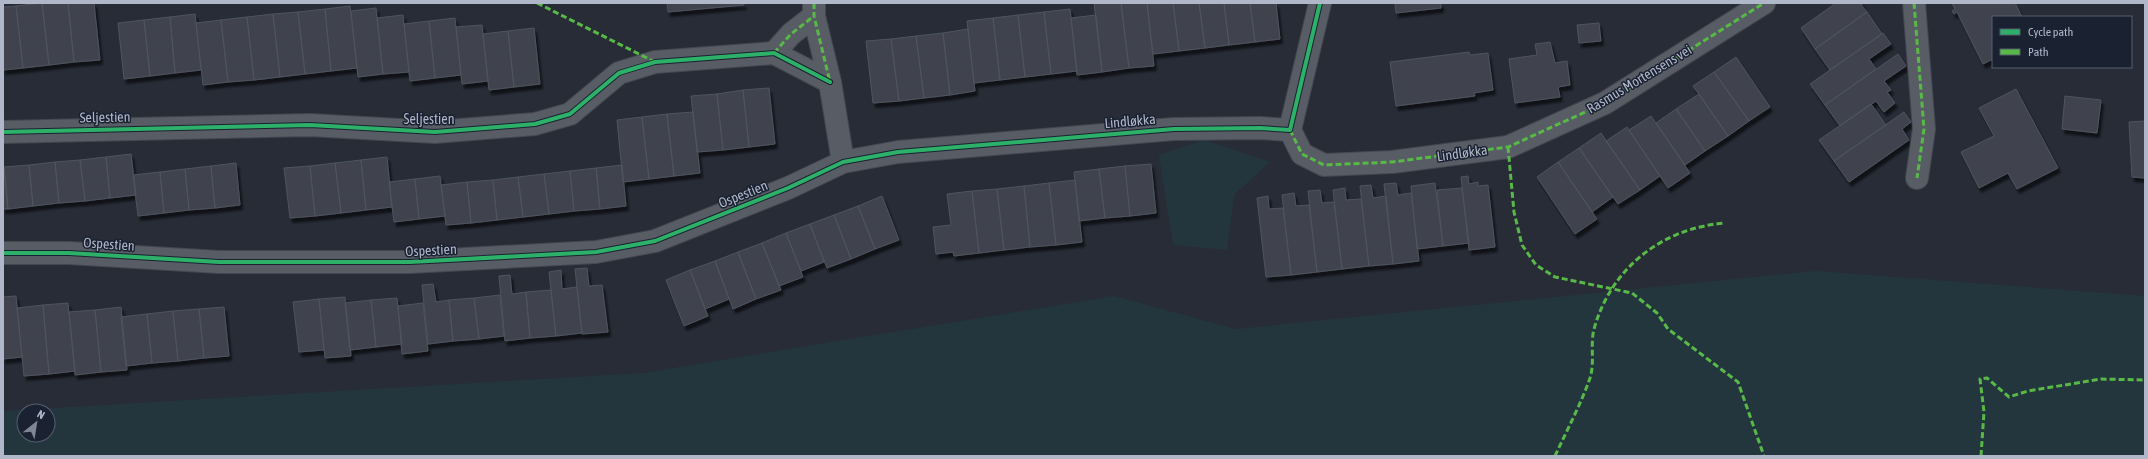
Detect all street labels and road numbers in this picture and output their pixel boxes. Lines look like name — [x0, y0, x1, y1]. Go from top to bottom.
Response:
street label: Rasmus Mortensens vei — [1584, 41, 1694, 117]
street label: Seljestien — [79, 109, 131, 125]
street label: Seljestien — [404, 111, 454, 127]
street label: Lindløkka — [1104, 111, 1156, 131]
street label: Lindløkka — [1436, 142, 1488, 164]
street label: Ospestien — [716, 177, 770, 211]
street label: Ospestien — [83, 234, 135, 254]
street label: Ospestien — [405, 241, 457, 259]

